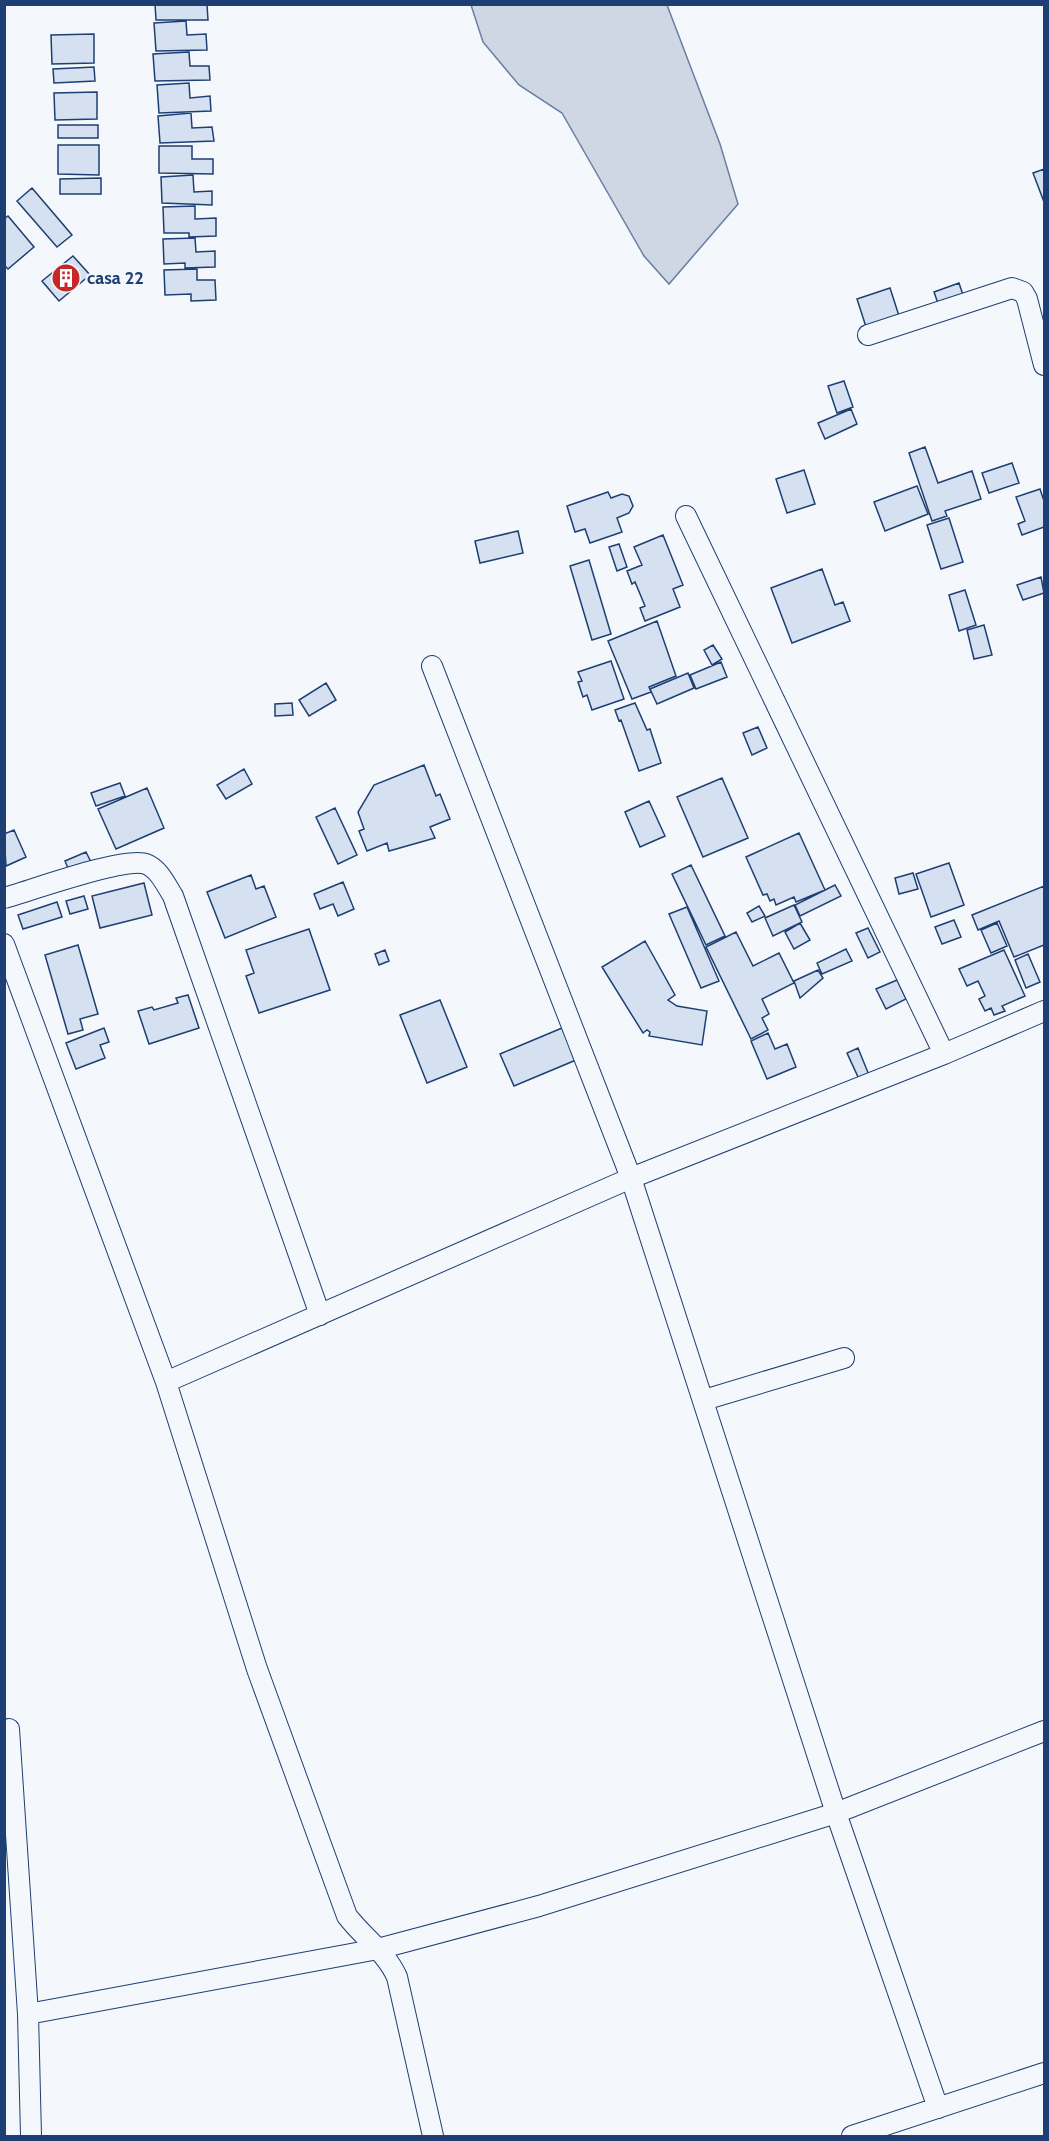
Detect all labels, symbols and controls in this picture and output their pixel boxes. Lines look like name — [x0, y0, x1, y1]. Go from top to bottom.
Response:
building icon: casa 22 — [50, 262, 82, 294]
place label: casa 22 — [87, 267, 144, 289]

